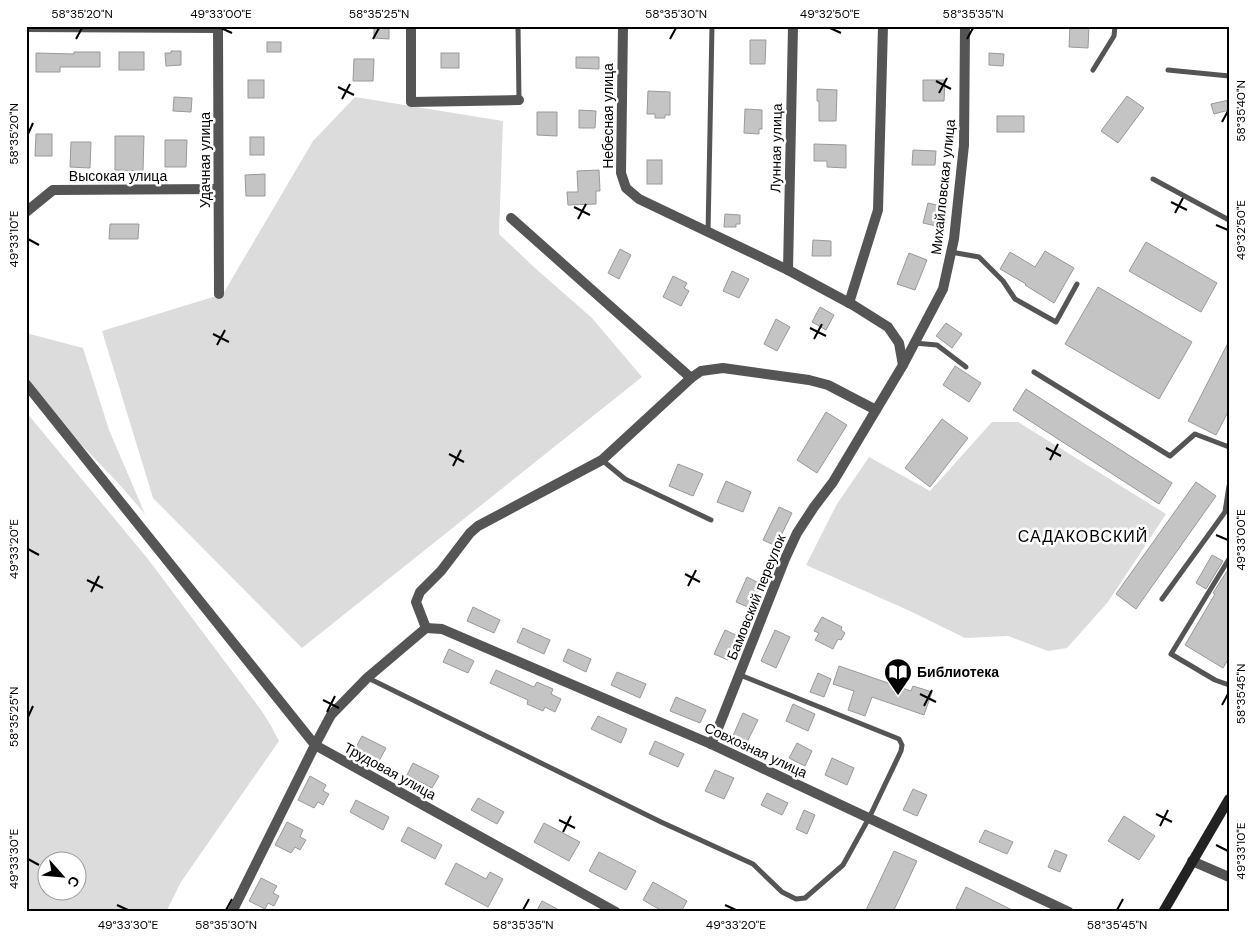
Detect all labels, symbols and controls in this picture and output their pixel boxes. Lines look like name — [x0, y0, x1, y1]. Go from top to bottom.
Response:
text: 58°35'20"N — [51, 6, 113, 22]
text: 49°33'00"E — [190, 6, 252, 22]
text: 58°35'25"N — [349, 6, 409, 22]
text: 58°35'30"N — [645, 6, 707, 22]
text: 49°32'50"E — [800, 6, 860, 22]
text: 58°35'35"N — [943, 6, 1003, 22]
street label: Небесная улица — [599, 63, 617, 169]
text: 58°35'40"N — [1233, 80, 1249, 142]
text: 58°35'20"N — [6, 103, 22, 165]
street label: Лунная улица — [766, 103, 786, 193]
street label: Удачная улица — [196, 112, 214, 208]
street label: Михайловская улица — [927, 118, 959, 256]
street label: Высокая улица — [69, 167, 167, 185]
text: 49°32'50"E — [1233, 200, 1249, 260]
text: 49°33'10"E — [6, 210, 22, 268]
text: 49°33'00"E — [1233, 509, 1249, 571]
text: 49°33'20"E — [6, 519, 22, 579]
district label: САДАКОВСКИЙ — [1018, 526, 1148, 547]
street label: Бамовский переулок — [723, 531, 790, 662]
library icon: Библиотека — [883, 657, 913, 696]
place label: Библиотека — [917, 663, 999, 681]
text: 58°35'45"N — [1233, 664, 1249, 724]
text: 58°35'25"N — [6, 687, 22, 747]
street label: Совхозная улица — [702, 718, 811, 782]
street label: Трудовая улица — [341, 738, 439, 804]
text: 49°33'10"E — [1233, 822, 1249, 880]
text: 49°33'30"E — [6, 828, 22, 889]
north arrow — [38, 850, 88, 900]
text: С — [63, 873, 84, 890]
text: 49°33'30"E — [98, 917, 159, 933]
text: 58°35'30"N — [195, 917, 257, 933]
text: 58°35'35"N — [493, 917, 553, 933]
text: 49°33'20"E — [706, 917, 766, 933]
text: 58°35'45"N — [1087, 917, 1147, 933]

